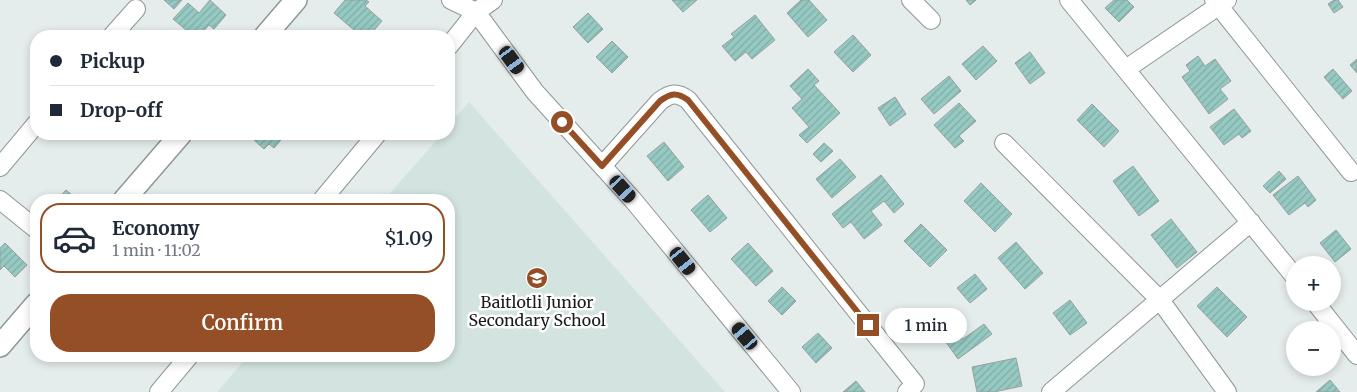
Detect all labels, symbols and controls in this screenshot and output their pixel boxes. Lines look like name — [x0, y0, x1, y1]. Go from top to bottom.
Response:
car — [497, 43, 526, 77]
text: Pickup — [80, 49, 145, 73]
text: Drop-off — [80, 98, 162, 122]
route start — [551, 111, 573, 133]
car — [607, 173, 638, 205]
icon: car — [52, 216, 97, 261]
text: Economy — [112, 216, 200, 240]
text: $1.09 — [384, 226, 433, 250]
text: 1 min · 11:02 — [112, 240, 201, 260]
car — [667, 245, 698, 277]
map controls — [1286, 256, 1341, 376]
button: + — [1286, 256, 1341, 311]
school or university icon: Baitlotli Junior Secondary School — [525, 266, 549, 290]
place label: Baitlotli Junior Secondary School — [468, 292, 606, 330]
button: Confirm — [50, 294, 435, 352]
callout: 1 min — [886, 308, 968, 342]
route end — [857, 314, 879, 336]
text: 1 min — [904, 315, 948, 335]
car — [729, 320, 760, 352]
button: − — [1286, 321, 1341, 376]

